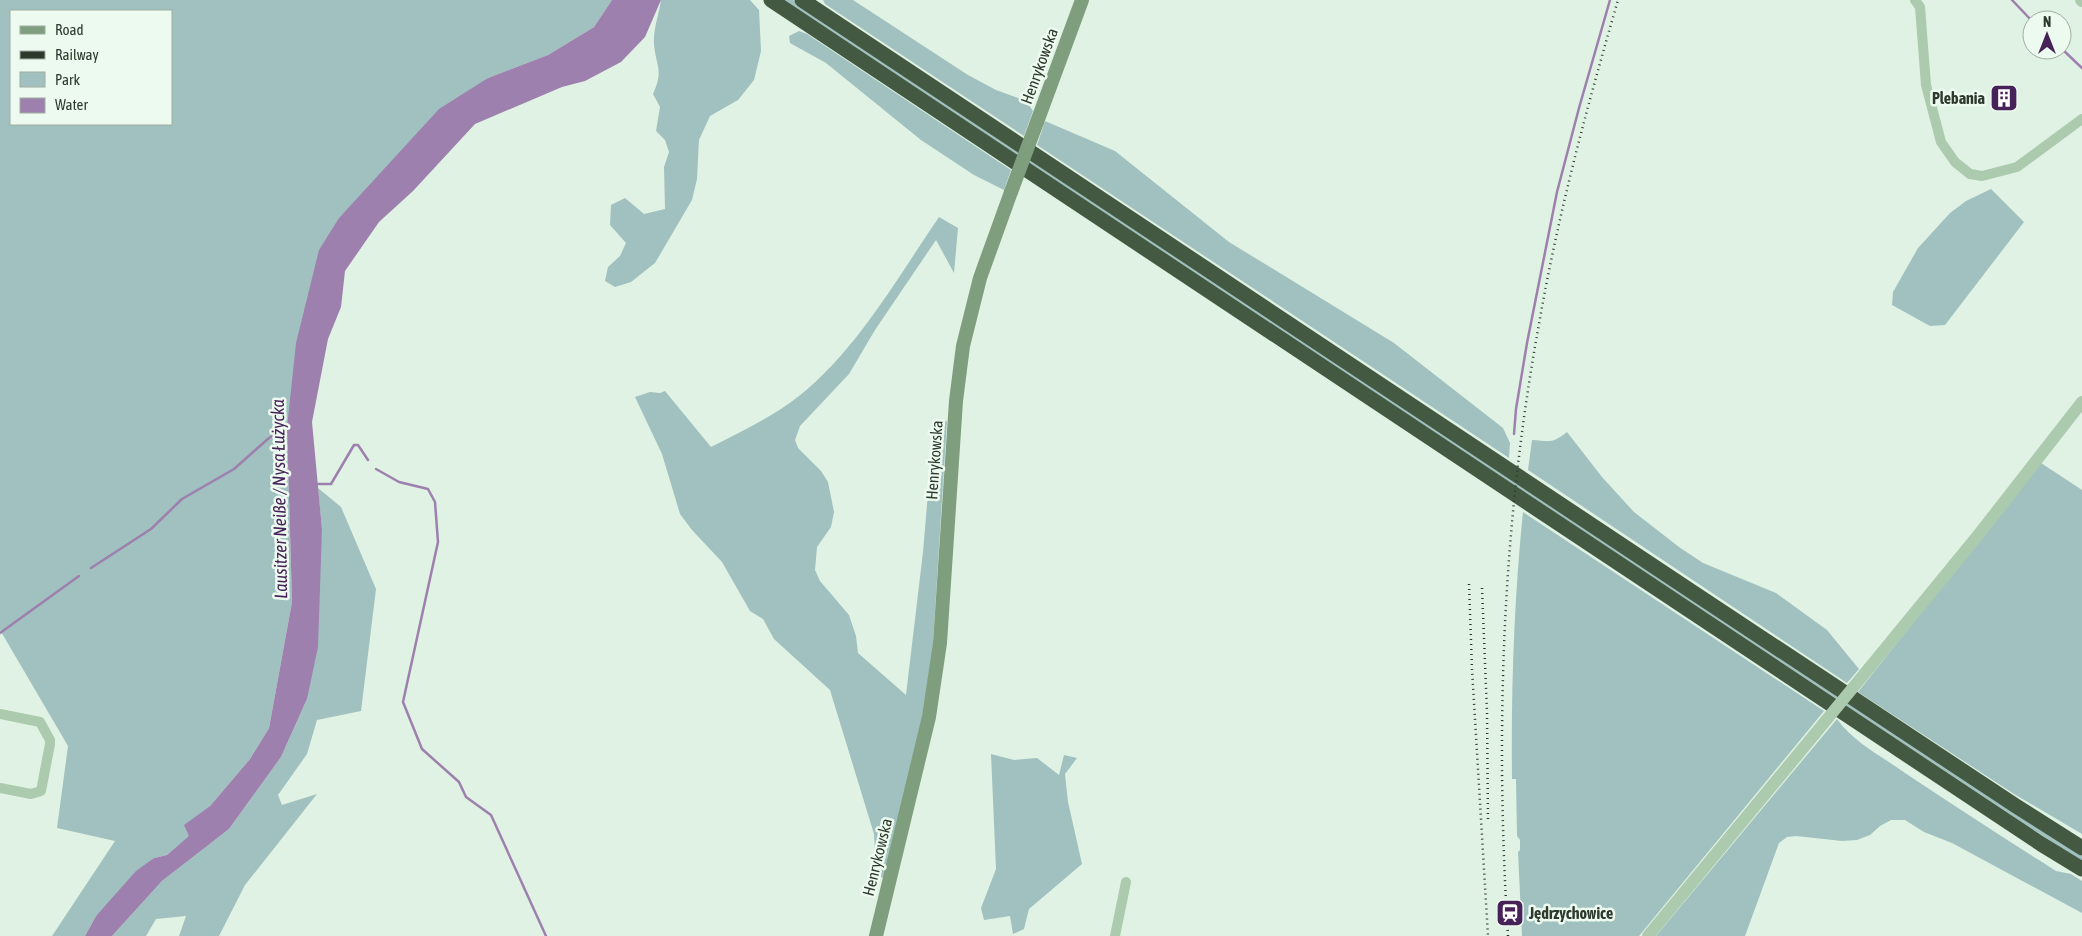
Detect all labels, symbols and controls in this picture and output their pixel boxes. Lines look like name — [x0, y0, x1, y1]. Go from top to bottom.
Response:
legend — [10, 10, 172, 125]
north arrow — [2022, 10, 2072, 60]
text: N — [2043, 14, 2051, 30]
text: Road — [55, 21, 84, 38]
street label: Henrykowska — [1017, 26, 1062, 107]
text: Railway — [55, 46, 99, 63]
text: Park — [55, 71, 80, 88]
building icon: Plebania — [1989, 83, 2019, 113]
place label: Plebania — [1932, 89, 1985, 107]
text: Water — [55, 96, 88, 113]
water label: Lausitzer Neiße / Nysa Łużycka — [267, 398, 291, 599]
street label: Henrykowska — [922, 420, 947, 500]
street label: Henrykowska — [859, 816, 896, 898]
station icon: Jędrzychowice — [1495, 898, 1525, 928]
place label: Jędrzychowice — [1528, 904, 1613, 922]

